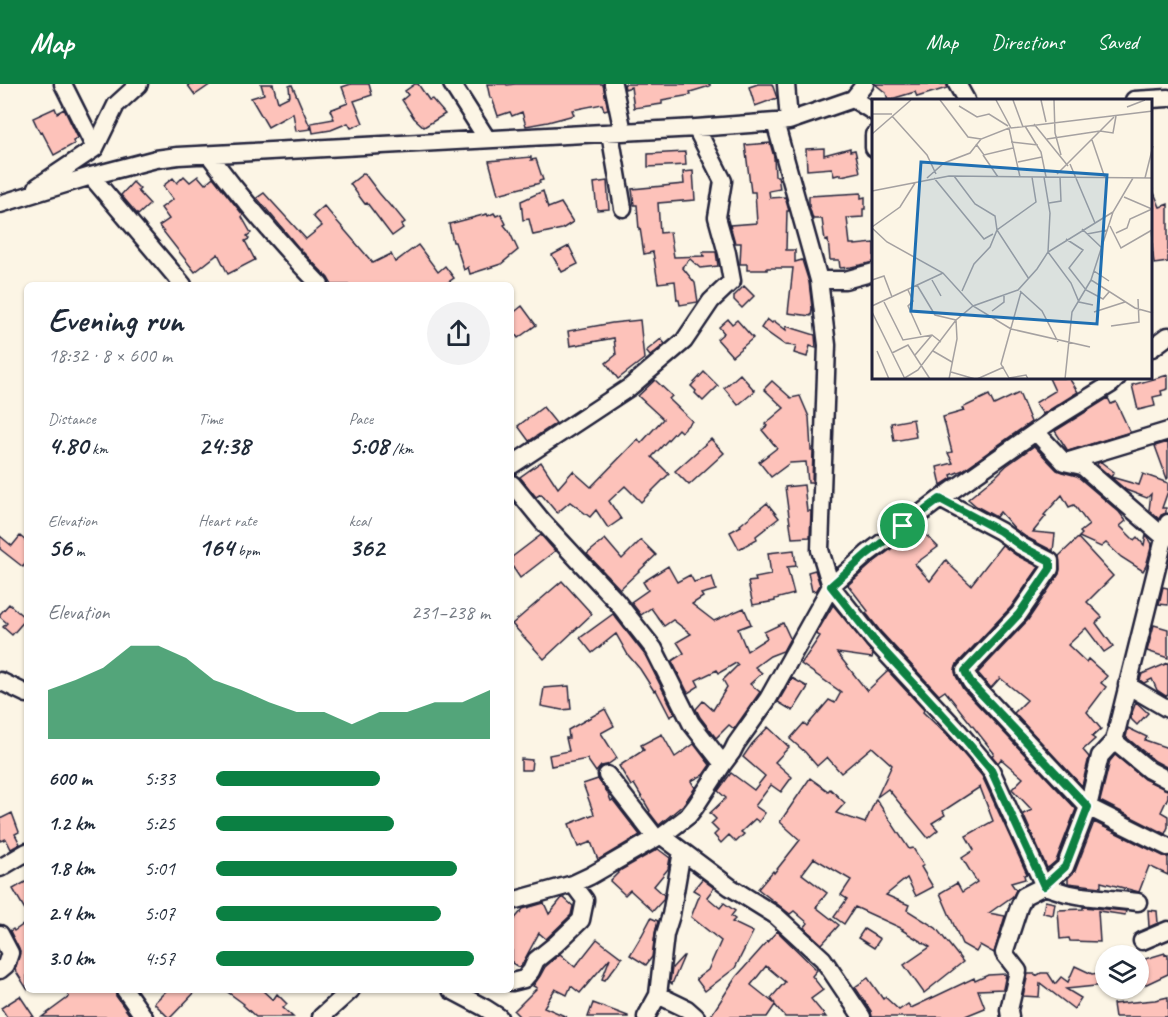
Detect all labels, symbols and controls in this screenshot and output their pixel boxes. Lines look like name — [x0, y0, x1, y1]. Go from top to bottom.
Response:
text: Map — [30, 25, 73, 60]
text: Map — [926, 29, 958, 55]
text: Directions — [991, 29, 1064, 55]
text: Saved — [1097, 29, 1138, 55]
inset map — [872, 99, 1153, 380]
text: Evening run — [48, 299, 183, 341]
button: share — [427, 302, 490, 365]
text: 18:32 · 8 × 600 m — [48, 343, 172, 368]
text: Distance — [48, 409, 96, 429]
text: Time — [198, 409, 223, 429]
text: Pace — [349, 409, 373, 429]
text: 4.80 — [48, 429, 88, 462]
text: 24:38 — [198, 429, 250, 462]
text: 5:08 — [349, 429, 389, 462]
text: km — [88, 439, 108, 459]
text: /km — [389, 439, 413, 459]
pin — [877, 500, 928, 551]
icon: arrive — [886, 509, 919, 542]
text: Elevation — [48, 511, 97, 531]
text: Heart rate — [198, 511, 257, 531]
text: kcal — [349, 511, 370, 531]
text: 56 — [48, 531, 72, 564]
text: 164 — [198, 531, 234, 564]
text: 362 — [349, 531, 384, 564]
text: m — [72, 541, 84, 561]
text: bpm — [234, 541, 260, 561]
text: Elevation — [48, 600, 110, 625]
text: 231–238 m — [411, 600, 490, 625]
text: 600 m — [48, 766, 92, 791]
text: 5:33 — [144, 766, 175, 791]
text: 1.2 km — [48, 811, 95, 836]
text: 5:25 — [144, 811, 175, 836]
text: 1.8 km — [48, 856, 95, 881]
text: 5:01 — [144, 856, 175, 881]
text: 2.4 km — [48, 901, 95, 926]
text: 5:07 — [144, 901, 175, 926]
map controls — [1095, 945, 1149, 999]
button: layers — [1095, 945, 1149, 999]
text: 3.0 km — [48, 946, 95, 971]
text: 4:57 — [144, 946, 175, 971]

